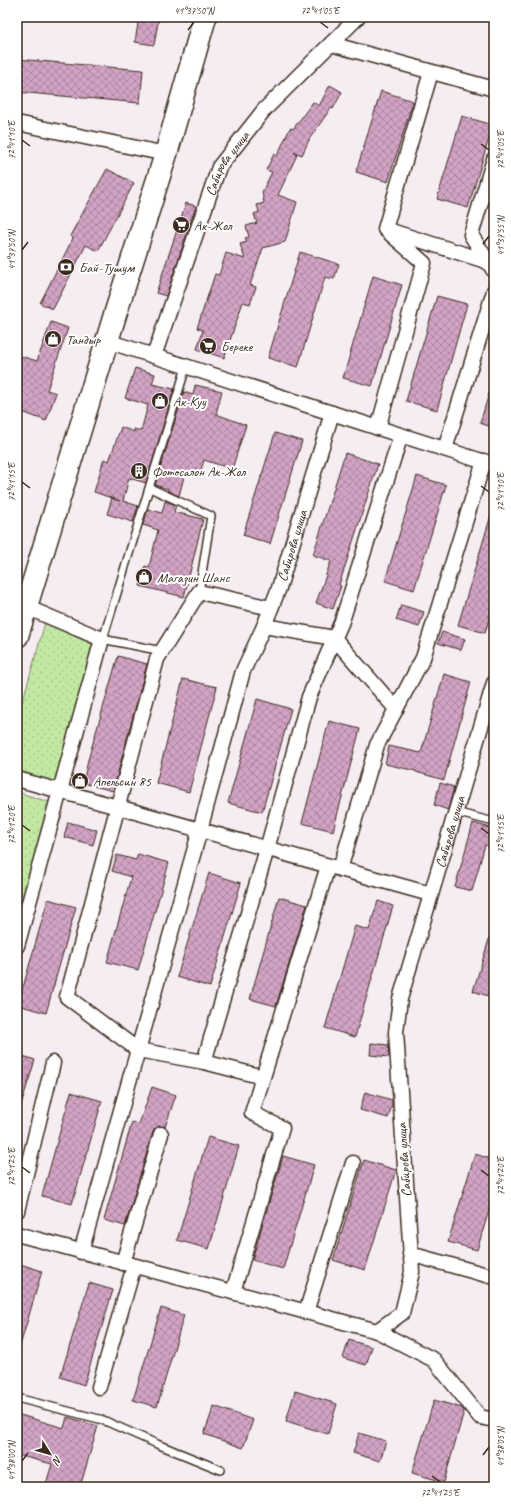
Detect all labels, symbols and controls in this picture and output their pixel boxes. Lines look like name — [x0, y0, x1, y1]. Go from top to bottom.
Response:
text: 41°37'50"N — [174, 4, 216, 17]
text: 72°41'05"E — [301, 4, 341, 17]
text: 72°41'10"E — [5, 119, 18, 159]
street label: Сабирова улица — [201, 127, 253, 198]
text: 72°41'05"E — [494, 129, 507, 169]
text: 41°37'55"N — [494, 214, 507, 256]
supermarket icon: Ак-Жол — [171, 215, 191, 235]
place label: Ак-Жол — [194, 217, 233, 234]
text: 41°37'50"N — [5, 228, 18, 270]
bank icon: Бай-Тушум — [56, 257, 76, 277]
place label: Бай-Тушум — [79, 259, 136, 276]
shop icon: Тандыр — [43, 329, 63, 349]
place label: Тандыр — [66, 331, 101, 348]
supermarket icon: Береке — [198, 336, 218, 356]
place label: Береке — [221, 338, 254, 355]
shop icon: Ак-Куу — [150, 391, 170, 411]
place label: Ак-Куу — [173, 393, 207, 410]
text: 72°41'15"E — [5, 461, 18, 501]
building icon: Фотосалон Ак-Жол — [129, 461, 149, 481]
place label: Фотосалон Ак-Жол — [152, 463, 246, 480]
text: 72°41'10"E — [494, 471, 507, 511]
street label: Сабирова улица — [273, 507, 311, 583]
shop icon: Магазин Шанс — [134, 567, 154, 587]
place label: Магазин Шанс — [157, 569, 230, 586]
shop icon: Апельсин 85 — [70, 771, 90, 791]
place label: Апельсин 85 — [93, 773, 152, 790]
street label: Сабирова улица — [431, 793, 469, 870]
text: 72°41'20"E — [5, 804, 18, 844]
text: 72°41'15"E — [494, 813, 507, 853]
street label: Сабирова улица — [393, 1122, 415, 1197]
text: 72°41'25"E — [5, 1146, 18, 1186]
text: 72°41'20"E — [494, 1155, 507, 1195]
text: 41°38'05"N — [494, 1425, 507, 1467]
north arrow — [30, 1434, 70, 1474]
text: 41°38'00"N — [5, 1439, 18, 1481]
text: N — [49, 1453, 66, 1469]
text: 72°41'25"E — [421, 1486, 461, 1499]

